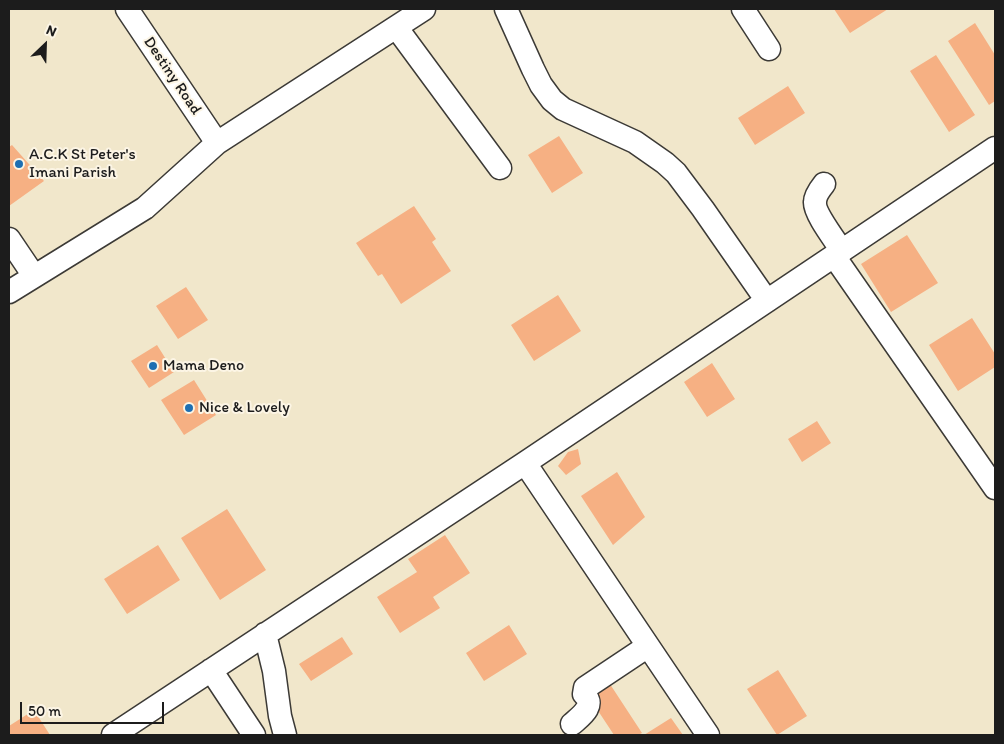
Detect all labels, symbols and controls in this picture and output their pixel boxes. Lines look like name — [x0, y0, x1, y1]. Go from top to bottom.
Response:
north arrow — [20, 20, 70, 70]
text: N — [44, 21, 59, 41]
street label: Destiny Road — [139, 33, 205, 119]
place label: A.C.K St Peter's Imani Parish — [29, 145, 136, 183]
marker: A.C.K St Peter's Imani Parish — [13, 158, 25, 170]
place label: Mama Deno — [163, 356, 244, 376]
marker: Mama Deno — [147, 360, 159, 372]
place label: Nice & Lovely — [199, 398, 290, 418]
marker: Nice & Lovely — [183, 402, 195, 414]
scale bar — [22, 692, 166, 724]
text: 50 m — [28, 702, 61, 720]

